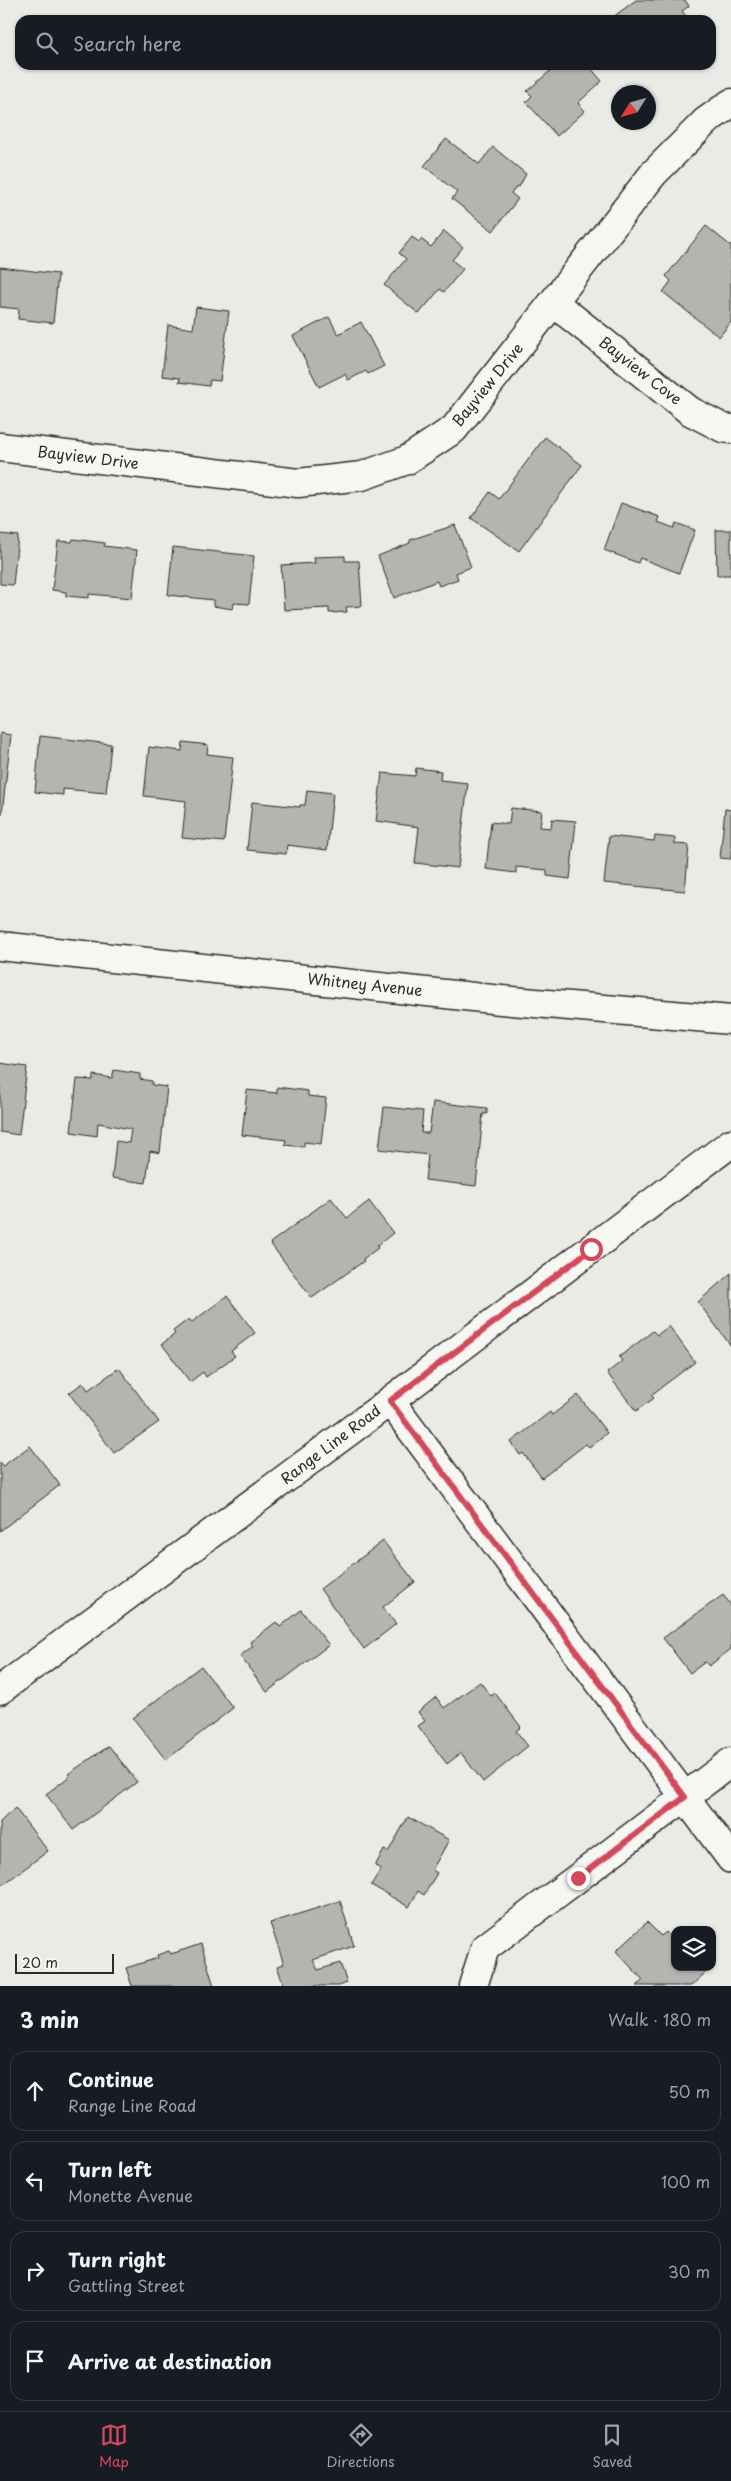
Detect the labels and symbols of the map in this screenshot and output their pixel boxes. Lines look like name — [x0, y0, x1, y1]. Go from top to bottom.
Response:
north arrow — [611, 85, 656, 130]
street label: Bayview Cove — [595, 330, 687, 410]
street label: Bayview Drive — [446, 337, 528, 431]
street label: Bayview Drive — [36, 439, 140, 474]
street label: Whitney Avenue — [306, 966, 424, 1001]
route start — [580, 1238, 603, 1261]
street label: Range Line Road — [275, 1398, 385, 1489]
route end — [567, 1867, 590, 1890]
scale bar — [15, 1951, 114, 1974]

